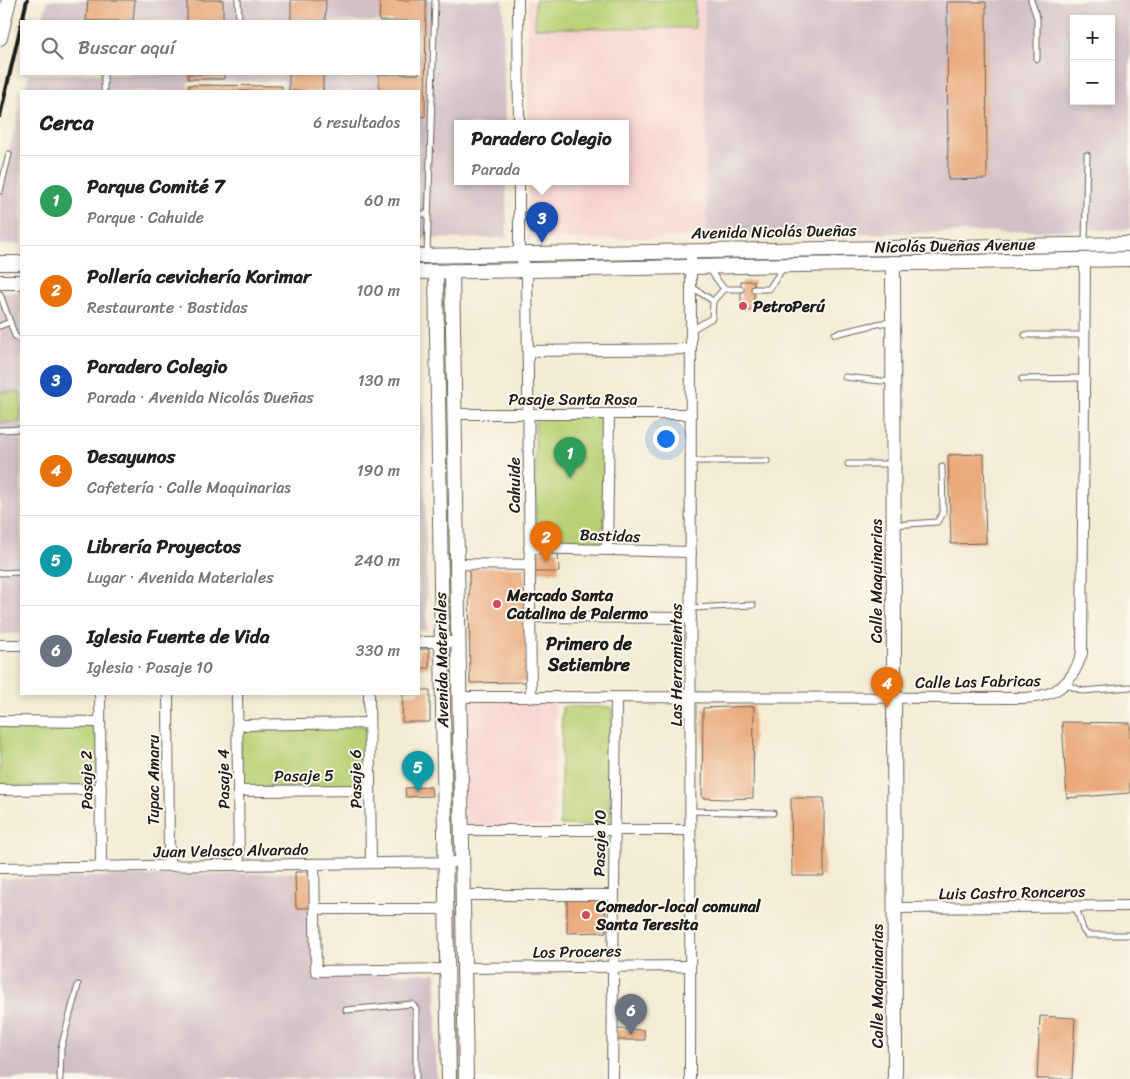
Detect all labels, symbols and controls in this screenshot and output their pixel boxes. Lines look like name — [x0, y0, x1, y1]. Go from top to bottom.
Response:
map controls — [1070, 15, 1115, 105]
button: + — [1070, 15, 1115, 60]
search box — [20, 20, 420, 75]
text: Buscar aquí — [78, 31, 175, 64]
icon: search — [38, 34, 66, 62]
button: − — [1070, 60, 1115, 105]
text: Cerca — [40, 104, 94, 142]
text: 6 resultados — [313, 108, 400, 137]
popup — [454, 120, 629, 185]
text: Paradero Colegio — [471, 122, 612, 155]
text: Parada — [471, 155, 520, 184]
text: Parque Comité 7 — [87, 170, 225, 203]
text: 1 — [53, 186, 59, 215]
text: 60 m — [364, 186, 400, 215]
pin: 3 — [526, 202, 558, 243]
text: Parque · Cahuide — [87, 203, 204, 232]
street label: Avenida Nicolás Dueñas — [690, 216, 857, 247]
street label: Nicolás Dueñas Avenue — [874, 230, 1036, 261]
text: Pollería cevichería Korimar — [87, 260, 311, 293]
text: 2 — [51, 276, 61, 305]
text: 100 m — [356, 276, 400, 305]
place label: PetroPerú — [753, 292, 825, 321]
text: Restaurante · Bastidas — [87, 293, 248, 322]
marker: PetroPerú — [737, 300, 749, 312]
text: Paradero Colegio — [87, 350, 228, 383]
text: 3 — [52, 366, 60, 395]
text: 130 m — [358, 366, 400, 395]
text: Parada · Avenida Nicolás Dueñas — [87, 383, 314, 412]
street label: Pasaje Santa Rosa — [508, 385, 638, 414]
your location — [653, 426, 679, 452]
pin: 1 — [554, 437, 586, 478]
text: Desayunos — [87, 440, 175, 473]
text: 4 — [51, 456, 61, 485]
text: 190 m — [357, 456, 400, 485]
street label: Cahuide — [500, 457, 529, 513]
text: Cafetería · Calle Maquinarias — [87, 473, 291, 502]
street label: Calle Maquinarias — [862, 518, 891, 643]
street label: Bastidas — [579, 520, 641, 551]
pin: 2 — [530, 521, 562, 562]
text: Librería Proyectos — [87, 530, 241, 563]
text: 5 — [51, 546, 61, 575]
text: 240 m — [354, 546, 400, 575]
text: Lugar · Avenida Materiales — [87, 563, 274, 592]
place label: Mercado Santa Catalina de Palermo — [506, 581, 649, 628]
street label: Avenida Materiales — [426, 591, 457, 729]
marker: Mercado Santa Catalina de Palermo — [491, 598, 503, 610]
street label: Las Herramientas — [662, 603, 691, 727]
text: Iglesia Fuente de Vida — [87, 620, 269, 653]
district label: Primero de Setiembre — [546, 628, 633, 681]
text: 6 — [51, 636, 61, 665]
text: 330 m — [356, 636, 400, 665]
text: Iglesia · Pasaje 10 — [87, 653, 213, 682]
street label: Calle Las Fabricas — [915, 666, 1042, 697]
pin: 4 — [871, 667, 903, 708]
street label: Tupac Amaru — [139, 734, 168, 825]
street label: Pasaje 4 — [208, 749, 239, 809]
street label: Pasaje 6 — [340, 749, 371, 809]
street label: Pasaje 2 — [71, 750, 102, 810]
pin: 5 — [402, 751, 434, 792]
street label: Pasaje 5 — [274, 760, 334, 791]
street label: Pasaje 10 — [584, 809, 615, 877]
street label: Juan Velasco Alvarado — [152, 835, 309, 866]
street label: Luis Castro Ronceros — [938, 877, 1086, 908]
place label: Comedor-local comunal Santa Teresita — [595, 892, 762, 939]
marker: Comedor-local comunal Santa Teresita — [580, 909, 592, 921]
street label: Calle Maquinarias — [863, 923, 892, 1048]
street label: Los Proceres — [532, 936, 622, 967]
pin: 6 — [615, 994, 647, 1035]

